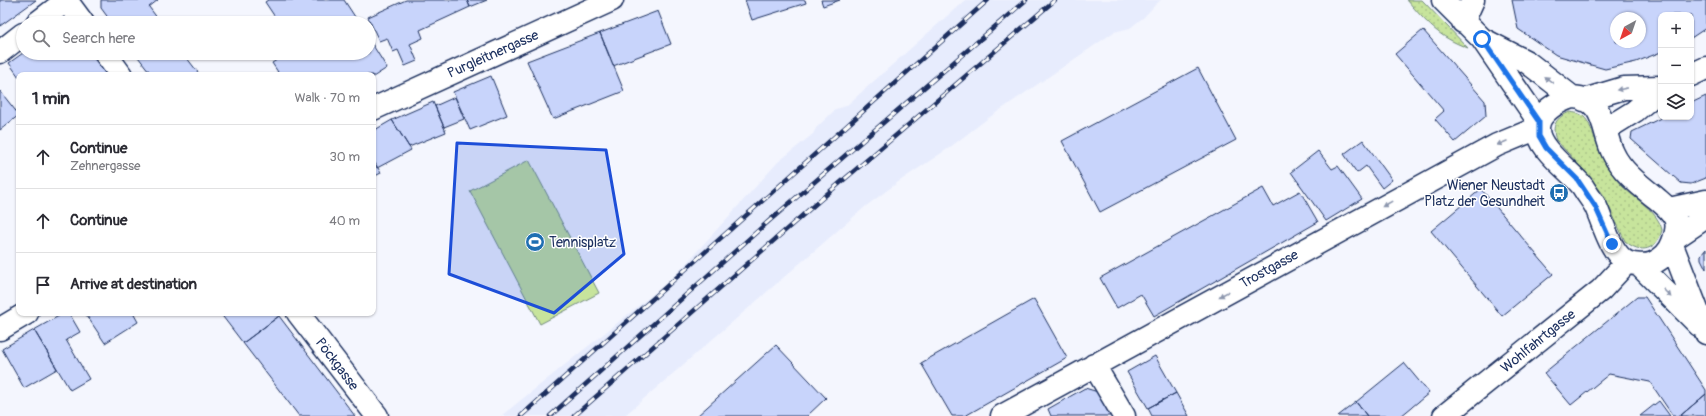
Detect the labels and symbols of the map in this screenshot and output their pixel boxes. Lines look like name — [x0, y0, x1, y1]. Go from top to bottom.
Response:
north arrow — [1610, 12, 1646, 48]
street label: Purgleitnergasse — [445, 26, 541, 82]
route start — [1473, 30, 1491, 48]
one-way arrow — [1544, 76, 1555, 84]
one-way arrow — [1616, 86, 1628, 92]
one-way arrow — [1495, 140, 1507, 146]
place label: Wiener Neustadt Platz der Gesundheit — [1424, 177, 1545, 210]
bus stop icon: Wiener Neustadt Platz der Gesundheit — [1548, 182, 1570, 204]
one-way arrow — [1382, 201, 1393, 208]
sports icon: Tennisplatz — [524, 231, 546, 253]
place label: Tennisplatz — [549, 234, 616, 251]
route end — [1603, 235, 1621, 253]
street label: Trostgasse — [1237, 246, 1301, 292]
one-way arrow — [1662, 288, 1672, 298]
one-way arrow — [1218, 290, 1230, 297]
street label: Wohlfahrtgasse — [1497, 306, 1579, 376]
street label: Pöckgasse — [312, 334, 362, 394]

